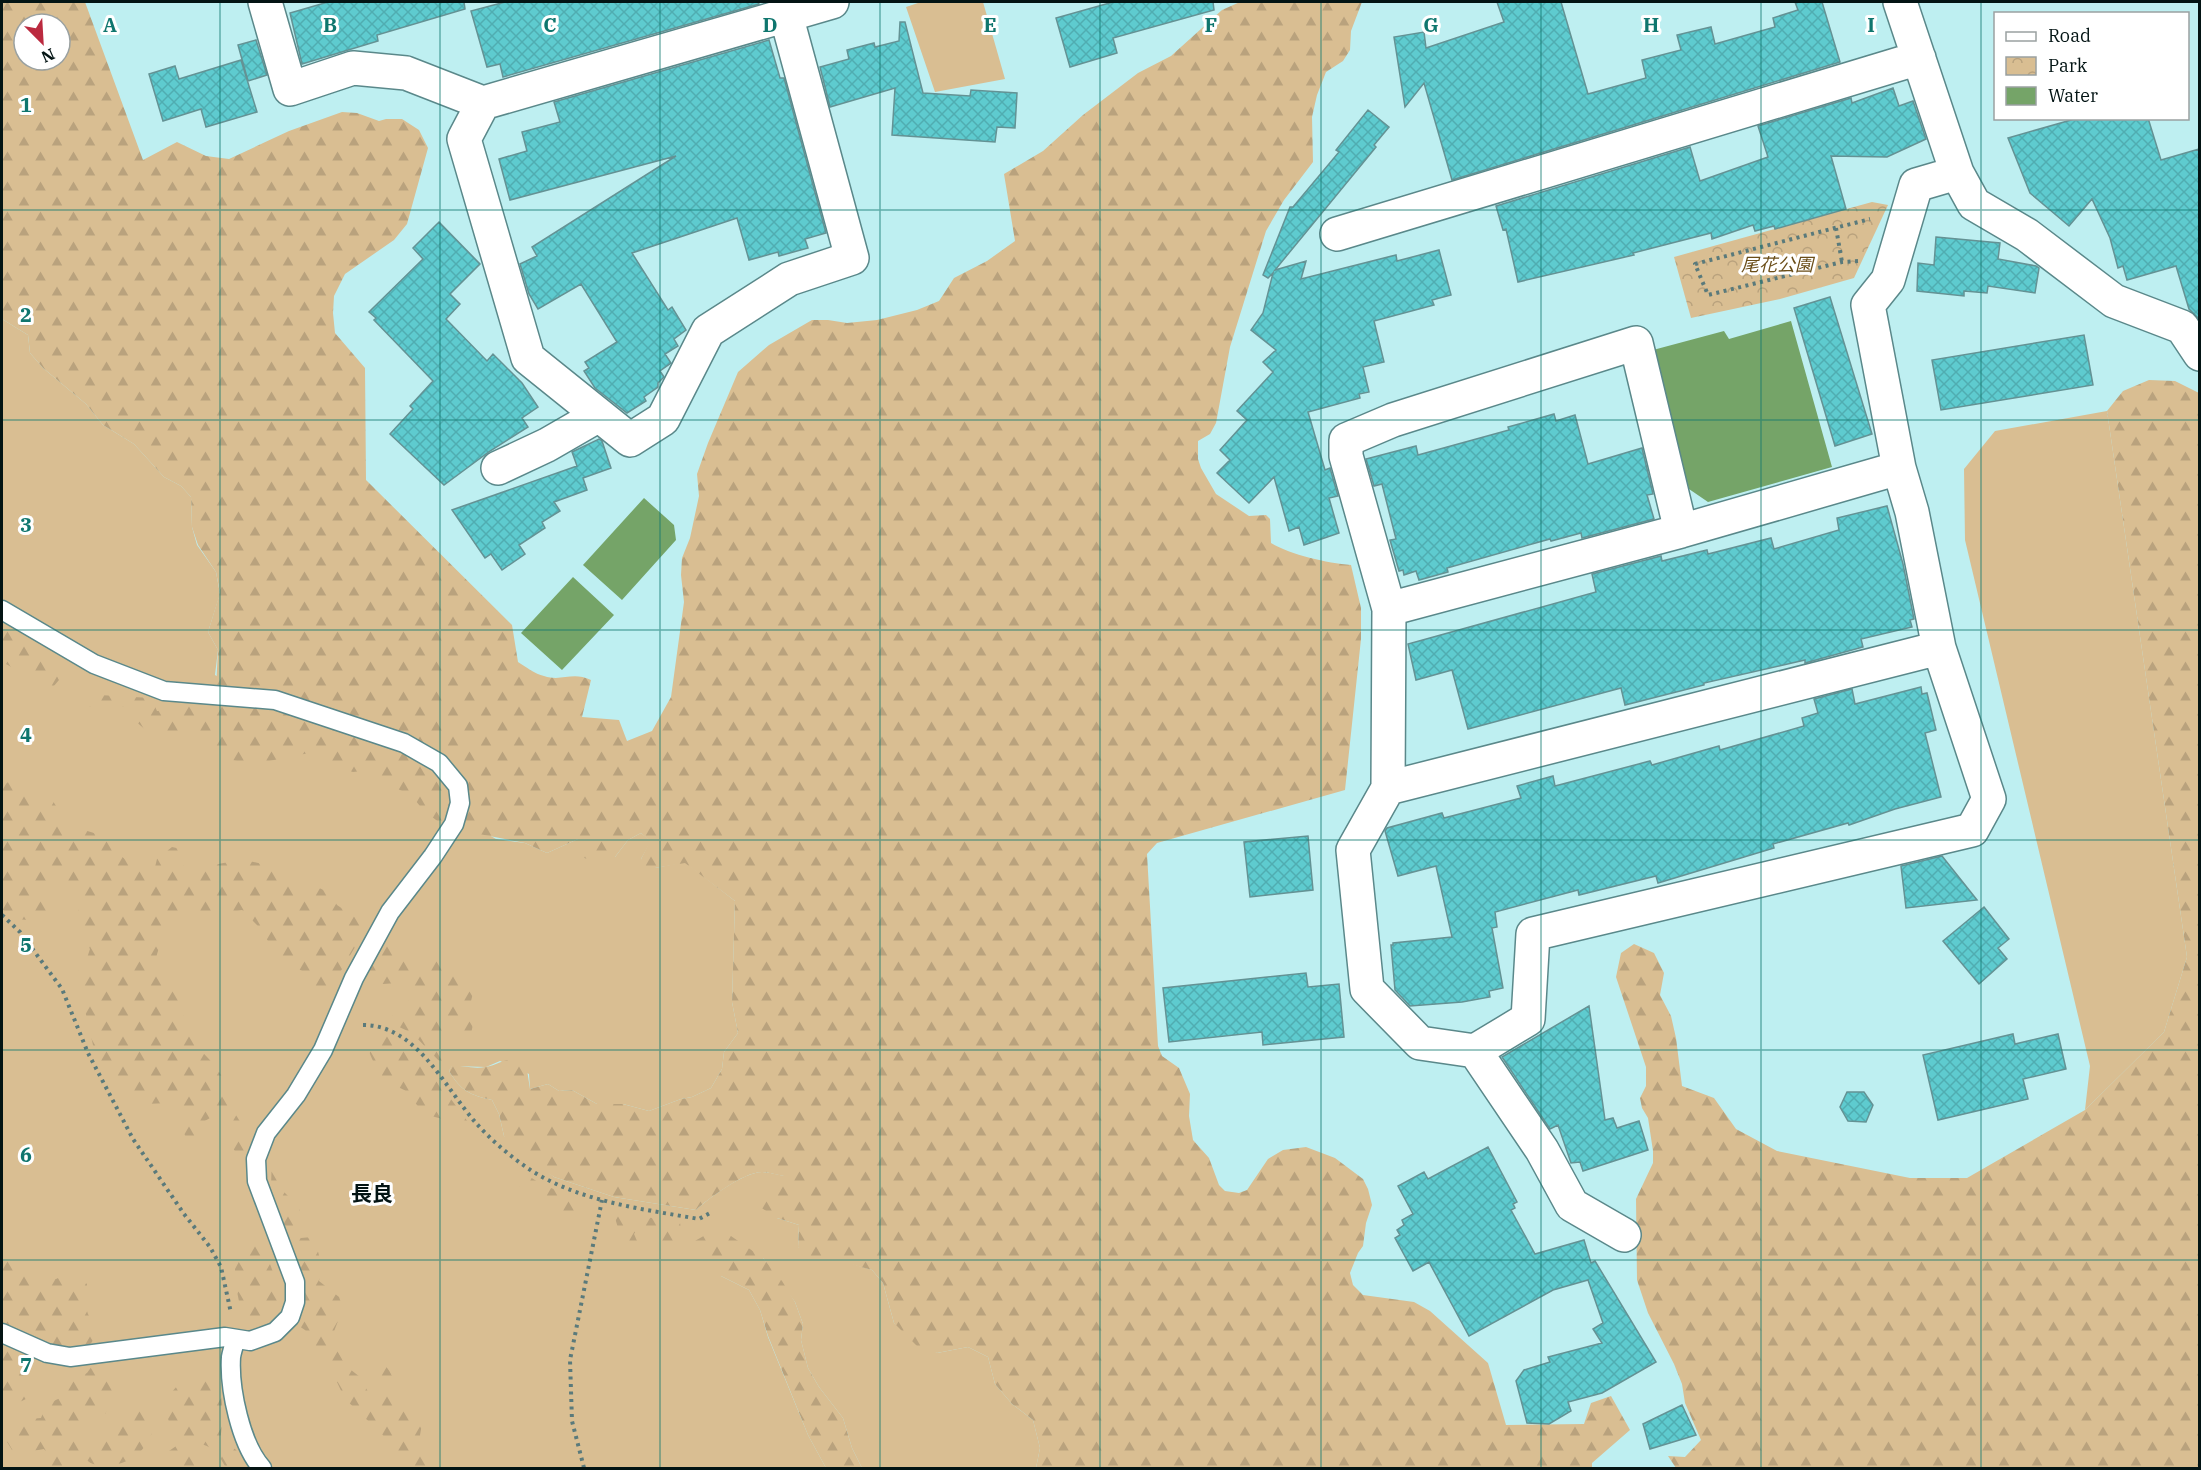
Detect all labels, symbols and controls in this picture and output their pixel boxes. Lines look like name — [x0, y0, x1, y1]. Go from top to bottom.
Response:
text: A — [103, 11, 117, 38]
text: B — [323, 11, 337, 38]
text: C — [543, 11, 557, 38]
text: D — [762, 11, 778, 38]
text: E — [983, 11, 997, 38]
text: F — [1205, 11, 1217, 38]
text: G — [1423, 11, 1439, 38]
text: H — [1643, 11, 1659, 38]
text: I — [1867, 11, 1875, 38]
north arrow — [12, 12, 72, 72]
legend — [1994, 12, 2189, 120]
text: Road — [2048, 24, 2091, 47]
text: N — [38, 44, 58, 67]
text: Park — [2048, 54, 2088, 77]
text: Water — [2048, 84, 2098, 107]
text: 1 — [20, 91, 32, 118]
park label: 尾花公園 — [1741, 253, 1816, 276]
text: 2 — [20, 301, 32, 328]
text: 3 — [20, 511, 32, 538]
text: 4 — [20, 721, 32, 748]
text: 5 — [20, 931, 32, 958]
text: 6 — [20, 1141, 32, 1168]
district label: 長良 — [351, 1179, 393, 1207]
text: 7 — [20, 1351, 32, 1378]

